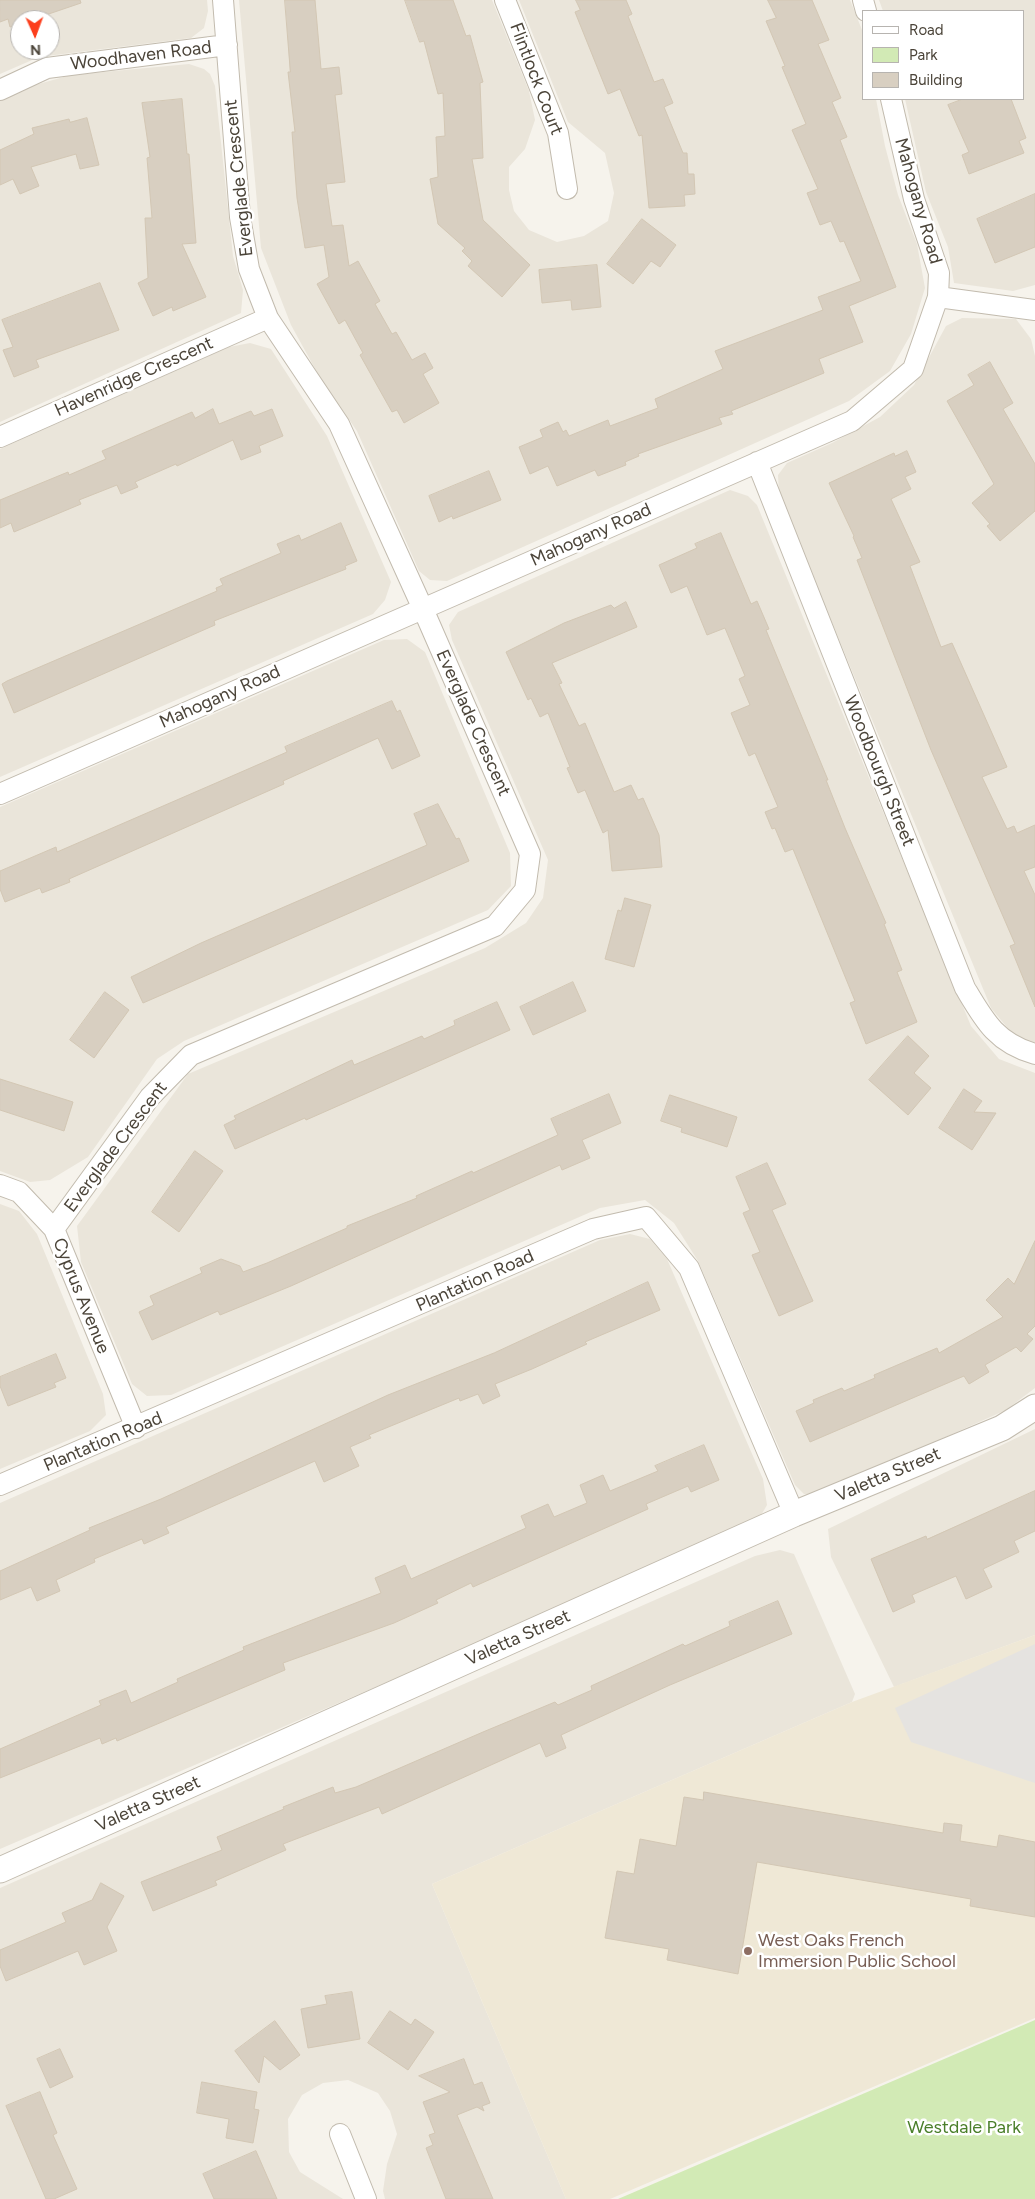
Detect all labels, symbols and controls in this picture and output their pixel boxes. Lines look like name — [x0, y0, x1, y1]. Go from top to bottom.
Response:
north arrow — [10, 10, 60, 60]
legend — [862, 10, 1025, 100]
street label: Flintlock Court — [505, 20, 567, 138]
text: Road — [909, 21, 944, 39]
street label: Woodhaven Road — [69, 37, 213, 75]
text: N — [30, 41, 41, 58]
text: Park — [909, 46, 938, 64]
text: Building — [909, 71, 963, 89]
street label: Everglade Crescent — [220, 98, 258, 258]
street label: Mahogany Road — [890, 136, 946, 266]
street label: Havenridge Crescent — [52, 332, 216, 422]
street label: Mahogany Road — [527, 499, 655, 571]
street label: Everglade Crescent — [431, 646, 515, 800]
street label: Mahogany Road — [156, 661, 284, 733]
street label: Woodbourgh Street — [839, 693, 919, 849]
street label: Everglade Crescent — [60, 1077, 172, 1217]
street label: Cyprus Avenue — [48, 1235, 114, 1357]
street label: Plantation Road — [413, 1245, 537, 1317]
street label: Plantation Road — [40, 1407, 166, 1477]
street label: Valetta Street — [832, 1443, 944, 1507]
street label: Valetta Street — [462, 1605, 574, 1671]
street label: Valetta Street — [92, 1771, 204, 1837]
place label: West Oaks French Immersion Public School — [758, 1930, 956, 1972]
marker: West Oaks French Immersion Public School — [742, 1945, 754, 1957]
park label: Westdale Park — [907, 2117, 1021, 2139]

